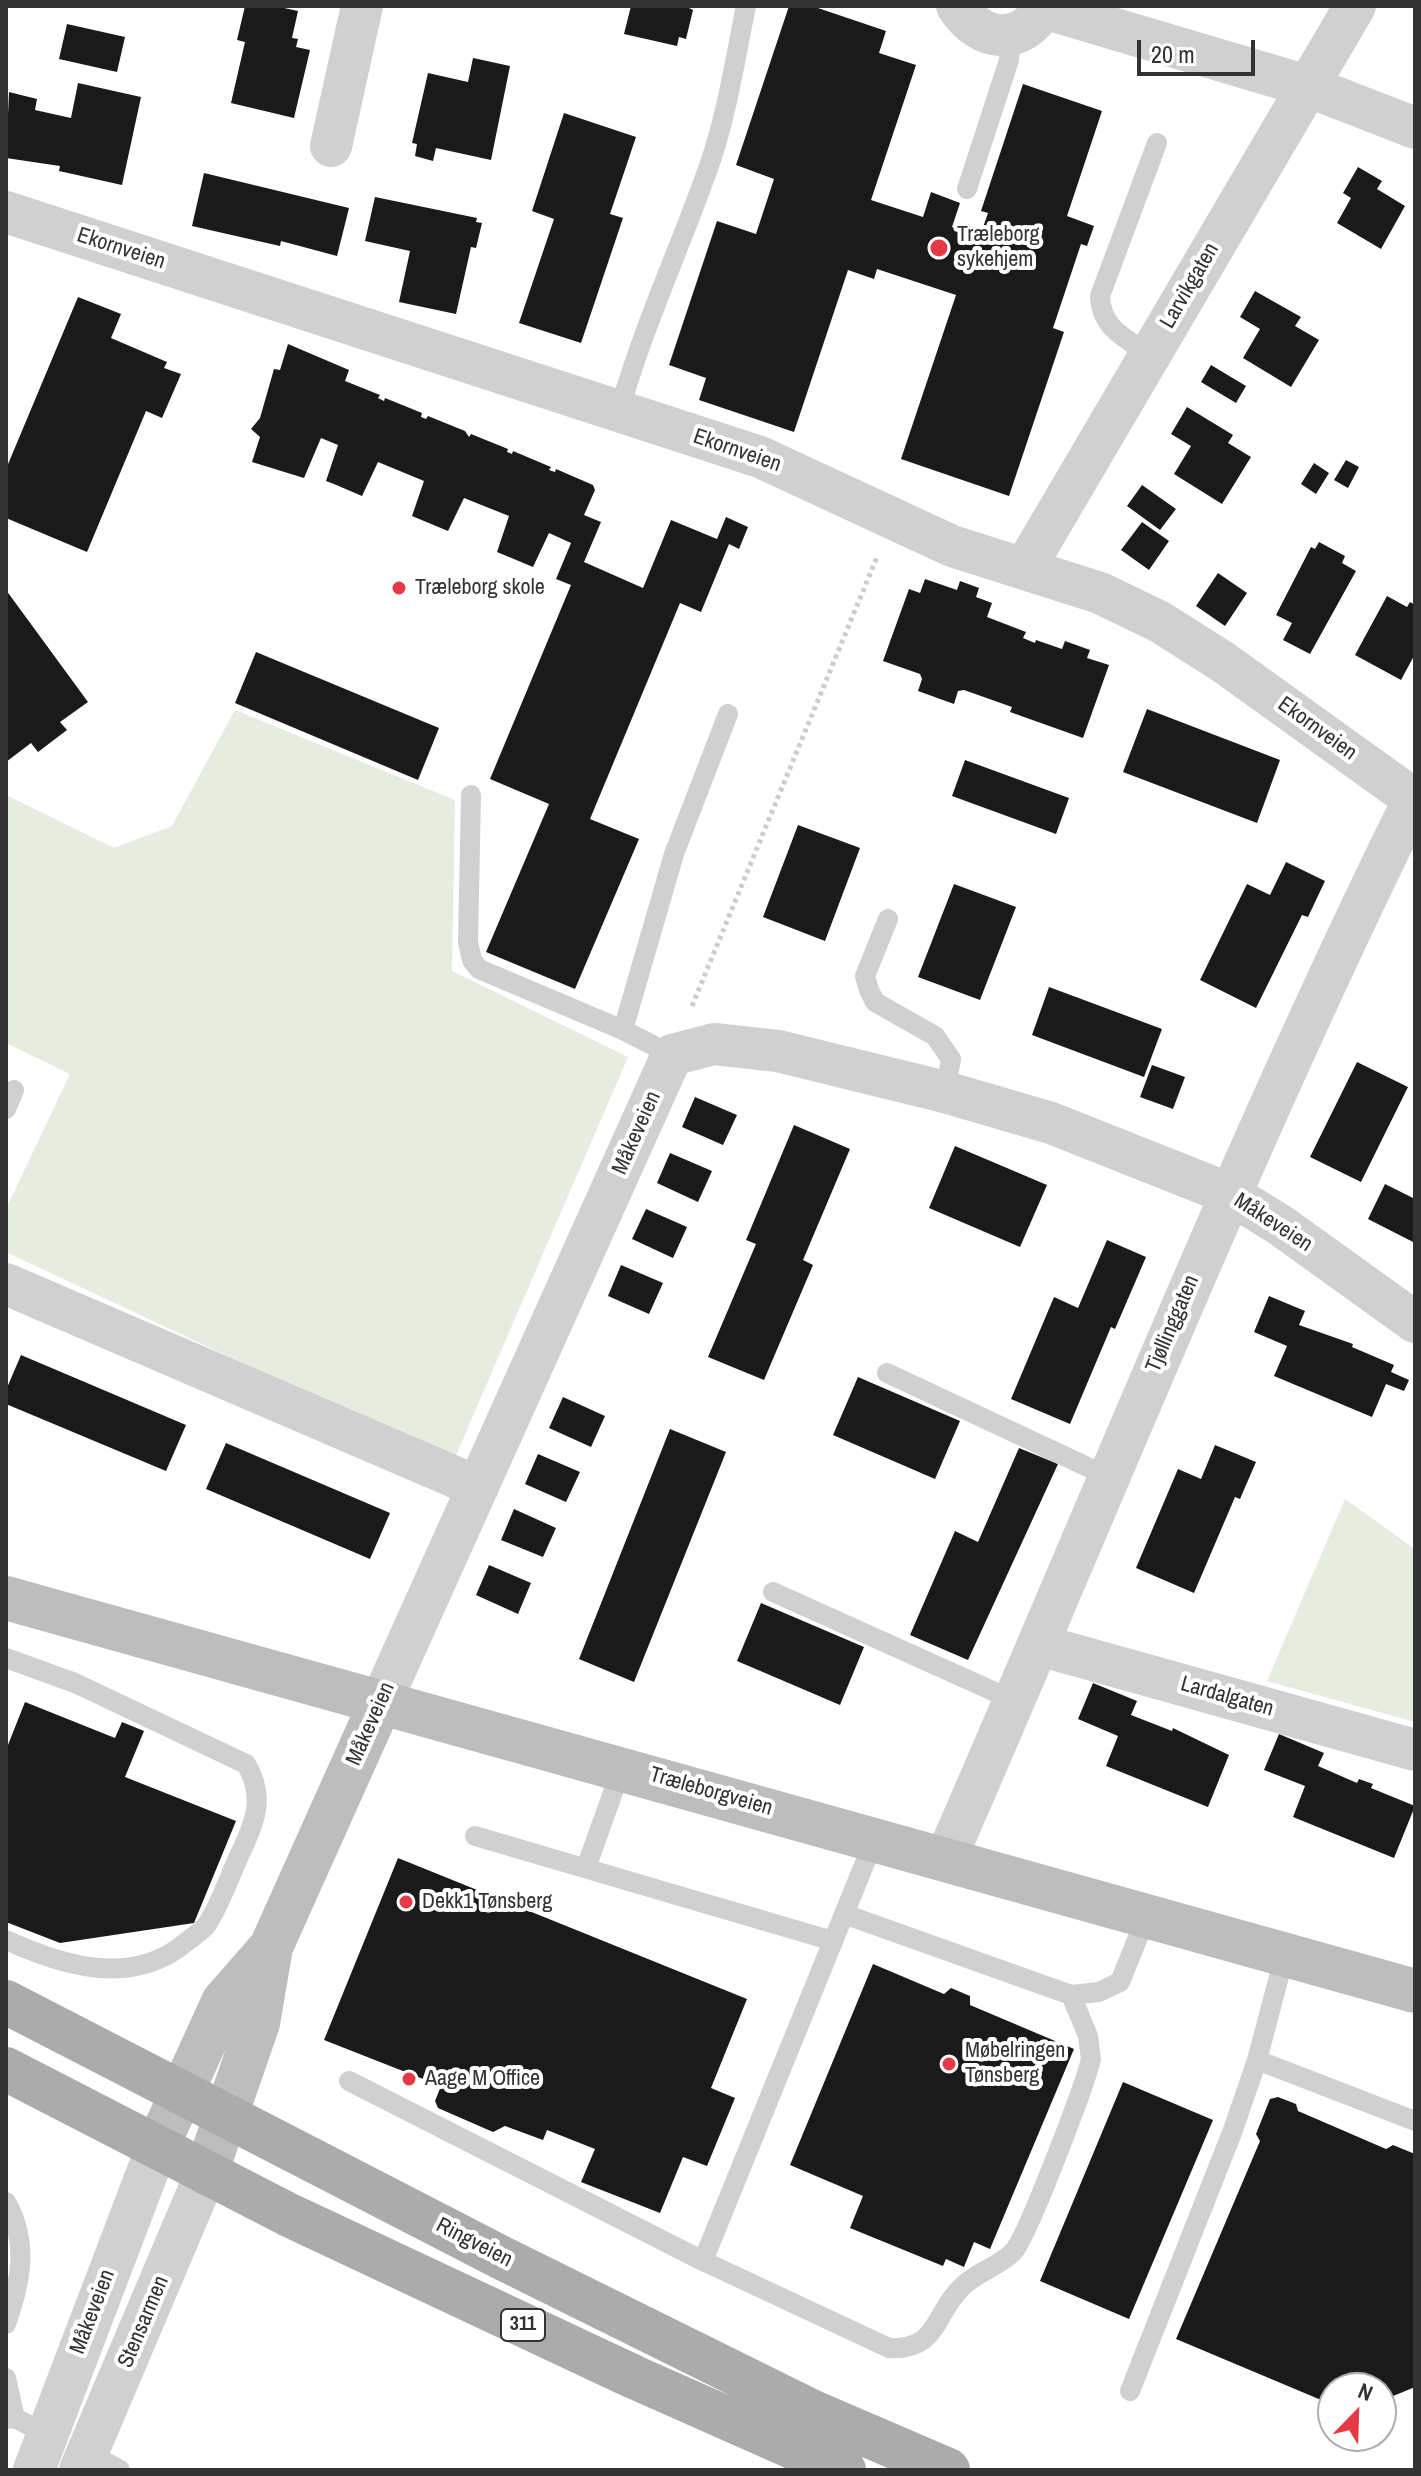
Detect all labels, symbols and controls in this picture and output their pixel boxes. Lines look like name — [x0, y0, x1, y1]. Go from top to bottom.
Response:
scale bar — [1141, 24, 1259, 74]
text: 20 m — [1151, 38, 1195, 70]
street label: Ekornveien — [74, 222, 168, 276]
place label: Træleborg sykehjem — [957, 222, 1040, 274]
marker: Træleborg sykehjem — [928, 237, 950, 259]
street label: Larvikgaten — [1155, 239, 1225, 333]
street label: Ekornveien — [690, 424, 784, 478]
place label: Træleborg skole — [415, 575, 545, 601]
marker: Træleborg skole — [390, 579, 408, 597]
street label: Ekornveien — [1272, 692, 1362, 766]
street label: Måkeveien — [607, 1087, 667, 1179]
street label: Måkeveien — [1229, 1188, 1317, 1258]
street label: Tjøllinggaten — [1141, 1271, 1205, 1377]
street label: Lardalgaten — [1178, 1671, 1276, 1723]
street label: Måkeveien — [341, 1678, 401, 1770]
street label: Træleborgveien — [646, 1762, 776, 1822]
place label: Dekk1 Tønsberg — [422, 1889, 552, 1915]
marker: Dekk1 Tønsberg — [397, 1893, 415, 1911]
place label: Møbelringen Tønsberg — [965, 2038, 1065, 2090]
marker: Møbelringen Tønsberg — [940, 2055, 958, 2073]
place label: Aage M Office — [425, 2066, 540, 2092]
marker: Aage M Office — [400, 2070, 418, 2088]
street label: Ringveien — [431, 2213, 517, 2273]
street label: Måkeveien — [65, 2266, 121, 2358]
street label: Stensarmen — [113, 2272, 175, 2372]
road number: 311 — [501, 2309, 545, 2341]
north arrow — [1317, 2372, 1397, 2452]
text: N — [1354, 2375, 1377, 2408]

